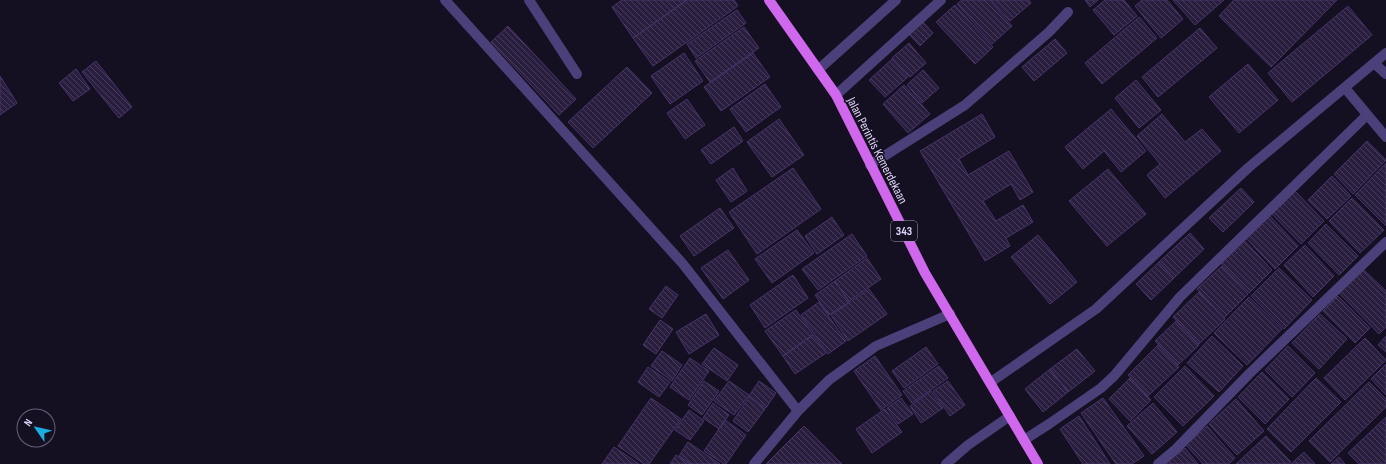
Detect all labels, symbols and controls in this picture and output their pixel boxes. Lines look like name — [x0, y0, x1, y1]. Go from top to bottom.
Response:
street label: Jalan Perintis Kemerdekaan — [843, 94, 911, 206]
road number: 343 — [891, 221, 917, 241]
north arrow — [16, 408, 56, 448]
text: N — [21, 417, 35, 429]

